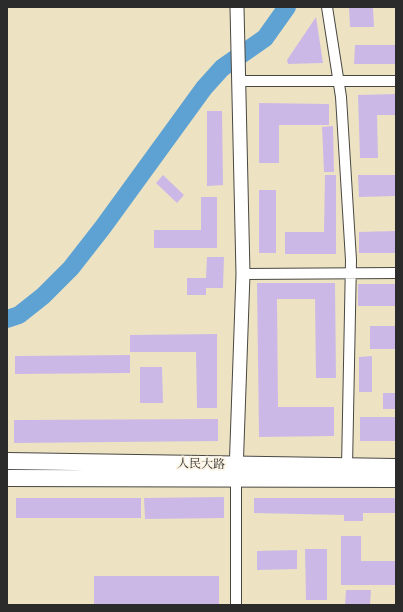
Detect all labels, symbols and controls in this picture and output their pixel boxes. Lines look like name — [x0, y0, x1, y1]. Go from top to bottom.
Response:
street label: 人民大路 — [177, 457, 225, 473]

